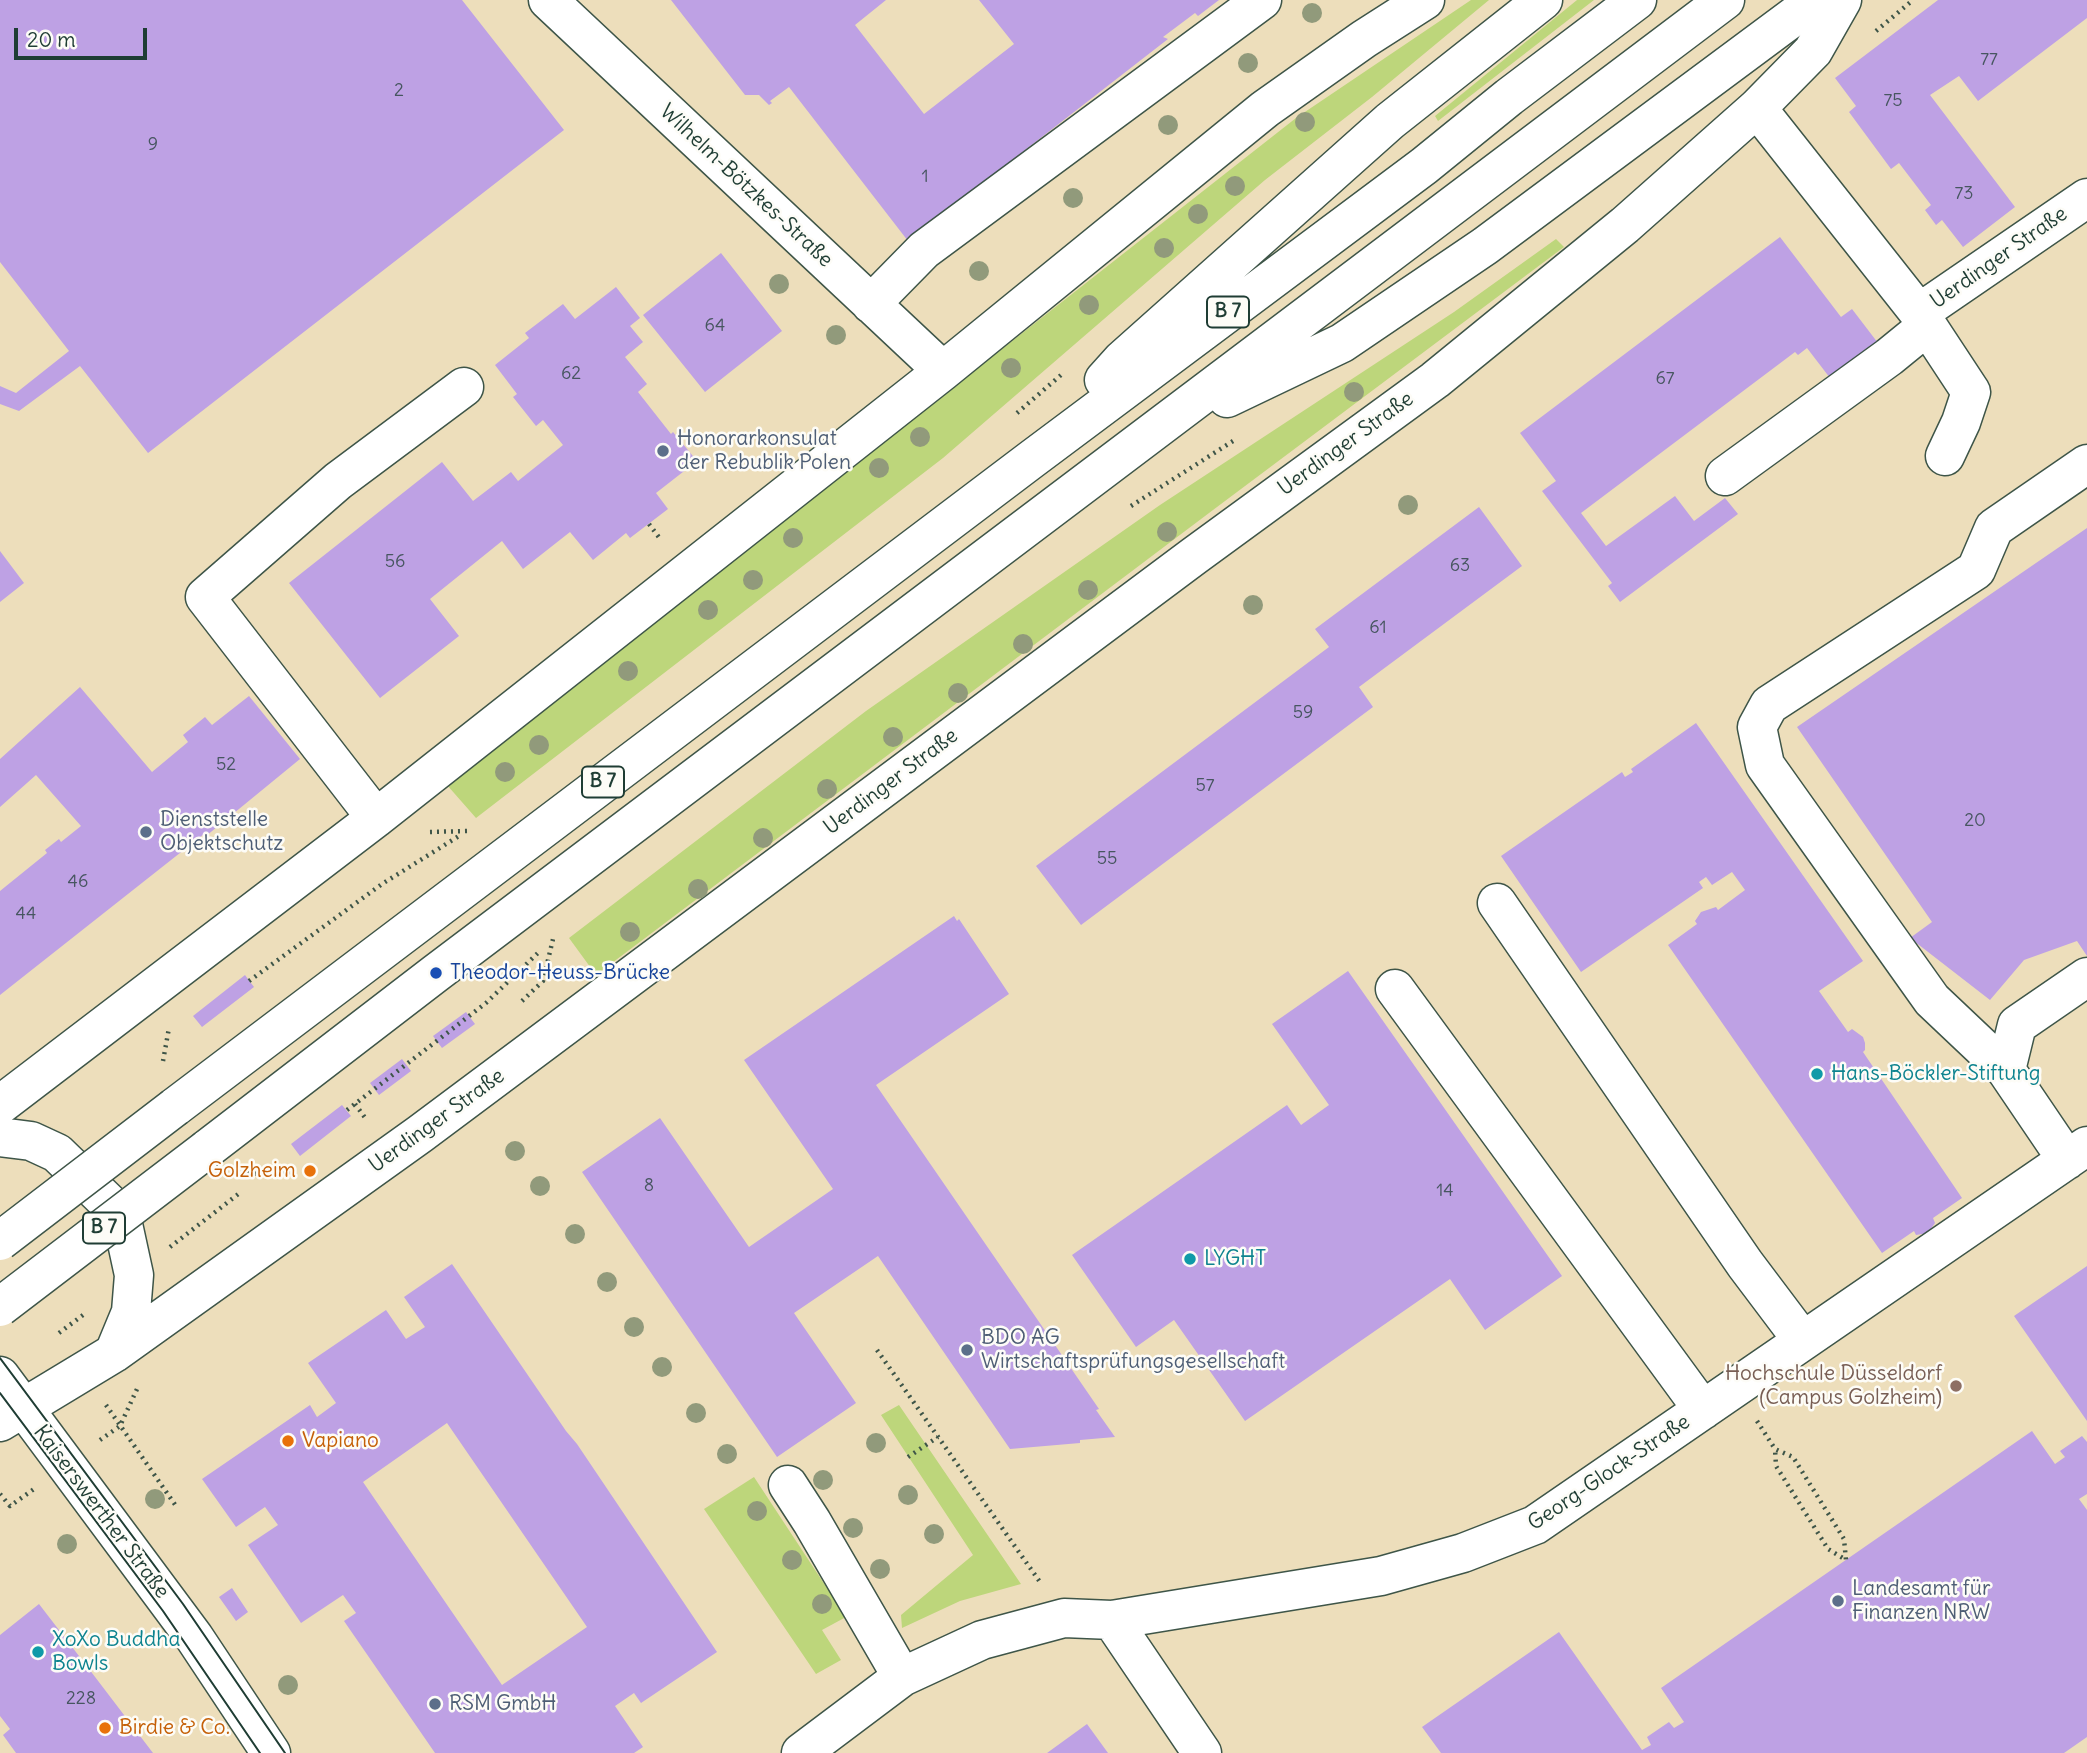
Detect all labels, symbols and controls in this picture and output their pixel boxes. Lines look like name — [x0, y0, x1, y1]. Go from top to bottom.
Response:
scale bar — [18, 14, 150, 58]
text: 20 m — [27, 26, 76, 53]
house number: 77 — [1980, 49, 1998, 71]
house number: 2 — [394, 80, 404, 102]
house number: 75 — [1883, 90, 1903, 112]
street label: Wilhelm-Bötzkes-Straße — [654, 99, 838, 273]
house number: 9 — [148, 134, 158, 156]
house number: 1 — [921, 166, 929, 188]
house number: 73 — [1954, 183, 1974, 205]
street label: Uerdinger Straße — [1926, 201, 2072, 315]
road number: B 7 — [1207, 296, 1249, 328]
house number: 64 — [705, 315, 725, 337]
house number: 62 — [561, 363, 581, 385]
house number: 67 — [1655, 368, 1675, 390]
street label: Uerdinger Straße — [1273, 386, 1419, 502]
place label: Honorarkonsulat der Rebublik Polen — [677, 426, 851, 476]
marker: Honorarkonsulat der Rebublik Polen — [655, 443, 671, 459]
house number: 56 — [385, 551, 405, 573]
house number: 63 — [1450, 555, 1470, 577]
house number: 61 — [1369, 617, 1387, 639]
house number: 59 — [1293, 702, 1313, 724]
street label: Uerdinger Straße — [819, 723, 963, 841]
house number: 52 — [216, 754, 236, 776]
road number: B 7 — [582, 766, 624, 797]
house number: 57 — [1195, 775, 1215, 797]
place label: Dienststelle Objektschutz — [160, 807, 283, 857]
house number: 20 — [1964, 810, 1986, 832]
marker: Dienststelle Objektschutz — [138, 824, 154, 840]
house number: 55 — [1097, 848, 1117, 870]
house number: 46 — [68, 871, 88, 893]
house number: 44 — [16, 903, 36, 925]
place label: Theodor-Heuss-Brücke — [450, 960, 670, 986]
marker: Theodor-Heuss-Brücke — [428, 965, 444, 981]
place label: Hans-Böckler-Stiftung — [1831, 1061, 2040, 1087]
street label: Uerdinger Straße — [364, 1063, 510, 1179]
marker: Hans-Böckler-Stiftung — [1809, 1066, 1825, 1082]
place label: Golzheim — [208, 1158, 296, 1184]
marker: Golzheim — [302, 1163, 318, 1179]
house number: 8 — [644, 1175, 654, 1197]
house number: 14 — [1436, 1180, 1454, 1202]
road number: B 7 — [83, 1212, 125, 1244]
place label: LYGHT — [1204, 1246, 1266, 1272]
marker: LYGHT — [1182, 1251, 1198, 1267]
place label: BDO AG Wirtschaftsprüfungsgesellschaft — [981, 1325, 1285, 1375]
marker: BDO AG Wirtschaftsprüfungsgesellschaft — [959, 1342, 975, 1358]
place label: Hochschule Düsseldorf (Campus Golzheim) — [1725, 1361, 1942, 1411]
marker: Hochschule Düsseldorf (Campus Golzheim) — [1948, 1378, 1964, 1394]
street label: Georg-Glock-Straße — [1523, 1409, 1695, 1537]
street label: Kaiserswerther Straße — [28, 1420, 174, 1604]
place label: Vapiano — [302, 1428, 379, 1454]
marker: Vapiano — [280, 1433, 296, 1449]
place label: Landesamt für Finanzen NRW — [1852, 1576, 1991, 1626]
marker: Landesamt für Finanzen NRW — [1830, 1593, 1846, 1609]
place label: XoXo Buddha Bowls — [52, 1627, 180, 1677]
marker: XoXo Buddha Bowls — [30, 1644, 46, 1660]
house number: 228 — [66, 1688, 96, 1710]
place label: RSM GmbH — [449, 1691, 556, 1717]
marker: RSM GmbH — [427, 1696, 443, 1712]
place label: Birdie & Co. — [119, 1715, 230, 1741]
marker: Birdie & Co. — [97, 1720, 113, 1736]

